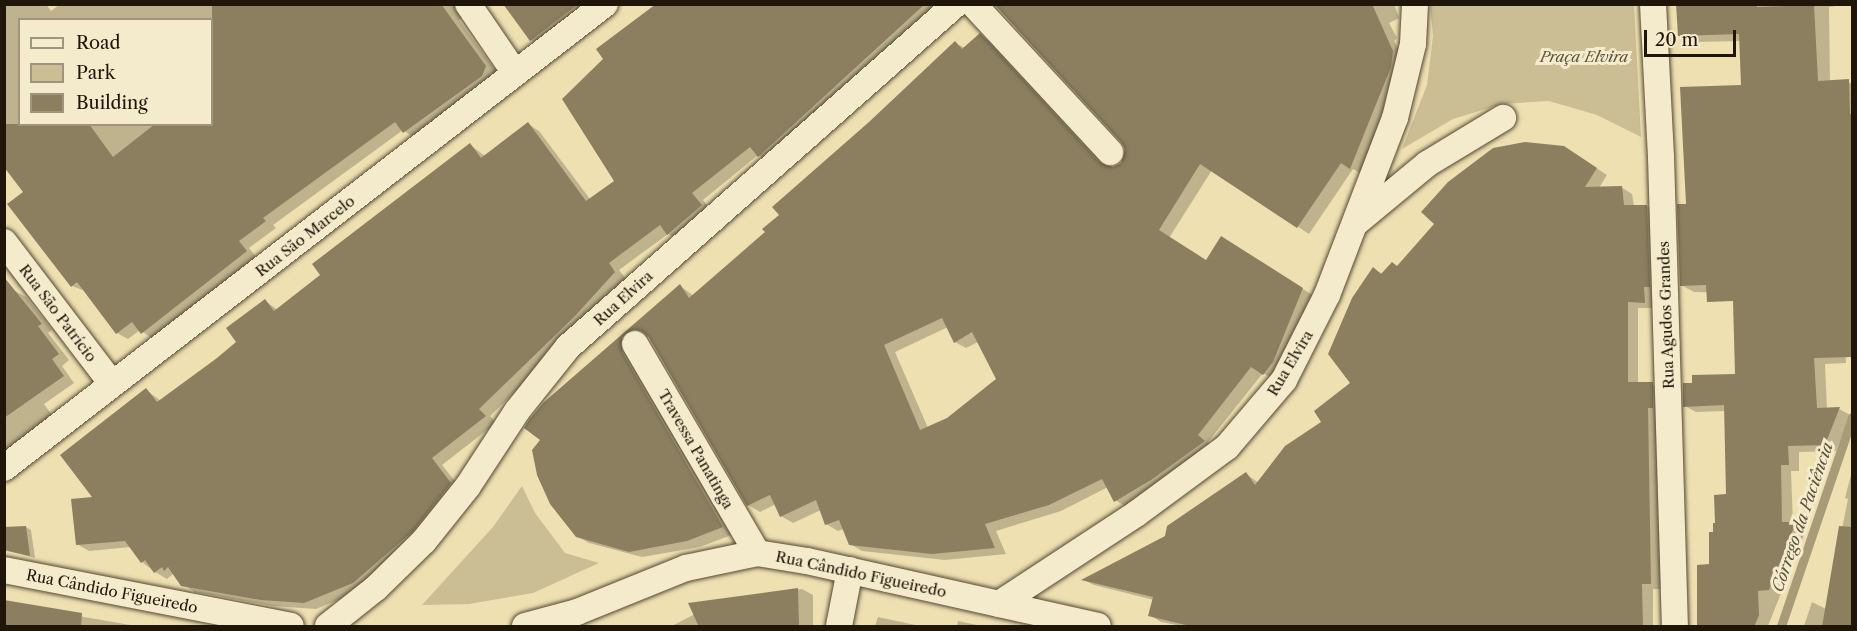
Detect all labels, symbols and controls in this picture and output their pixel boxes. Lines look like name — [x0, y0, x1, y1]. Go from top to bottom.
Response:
legend — [18, 18, 213, 126]
scale bar — [1647, 18, 1738, 56]
text: 20 m — [1655, 29, 1698, 51]
text: Road — [76, 32, 121, 54]
park label: Praça Elvira — [1540, 48, 1628, 66]
text: Park — [76, 62, 115, 84]
text: Building — [76, 92, 148, 114]
street label: Rua São Marcelo — [252, 192, 358, 280]
street label: Rua Agudos Grandes — [1654, 240, 1678, 390]
street label: Rua São Patrício — [15, 261, 101, 365]
street label: Rua Elvira — [590, 267, 656, 329]
street label: Rua Elvira — [1263, 327, 1317, 399]
street label: Travessa Panatinga — [654, 386, 738, 512]
water label: Córrego da Paciência — [1767, 440, 1837, 594]
street label: Rua Cândido Figueiredo — [774, 547, 948, 601]
street label: Rua Cândido Figueiredo — [25, 566, 199, 616]

